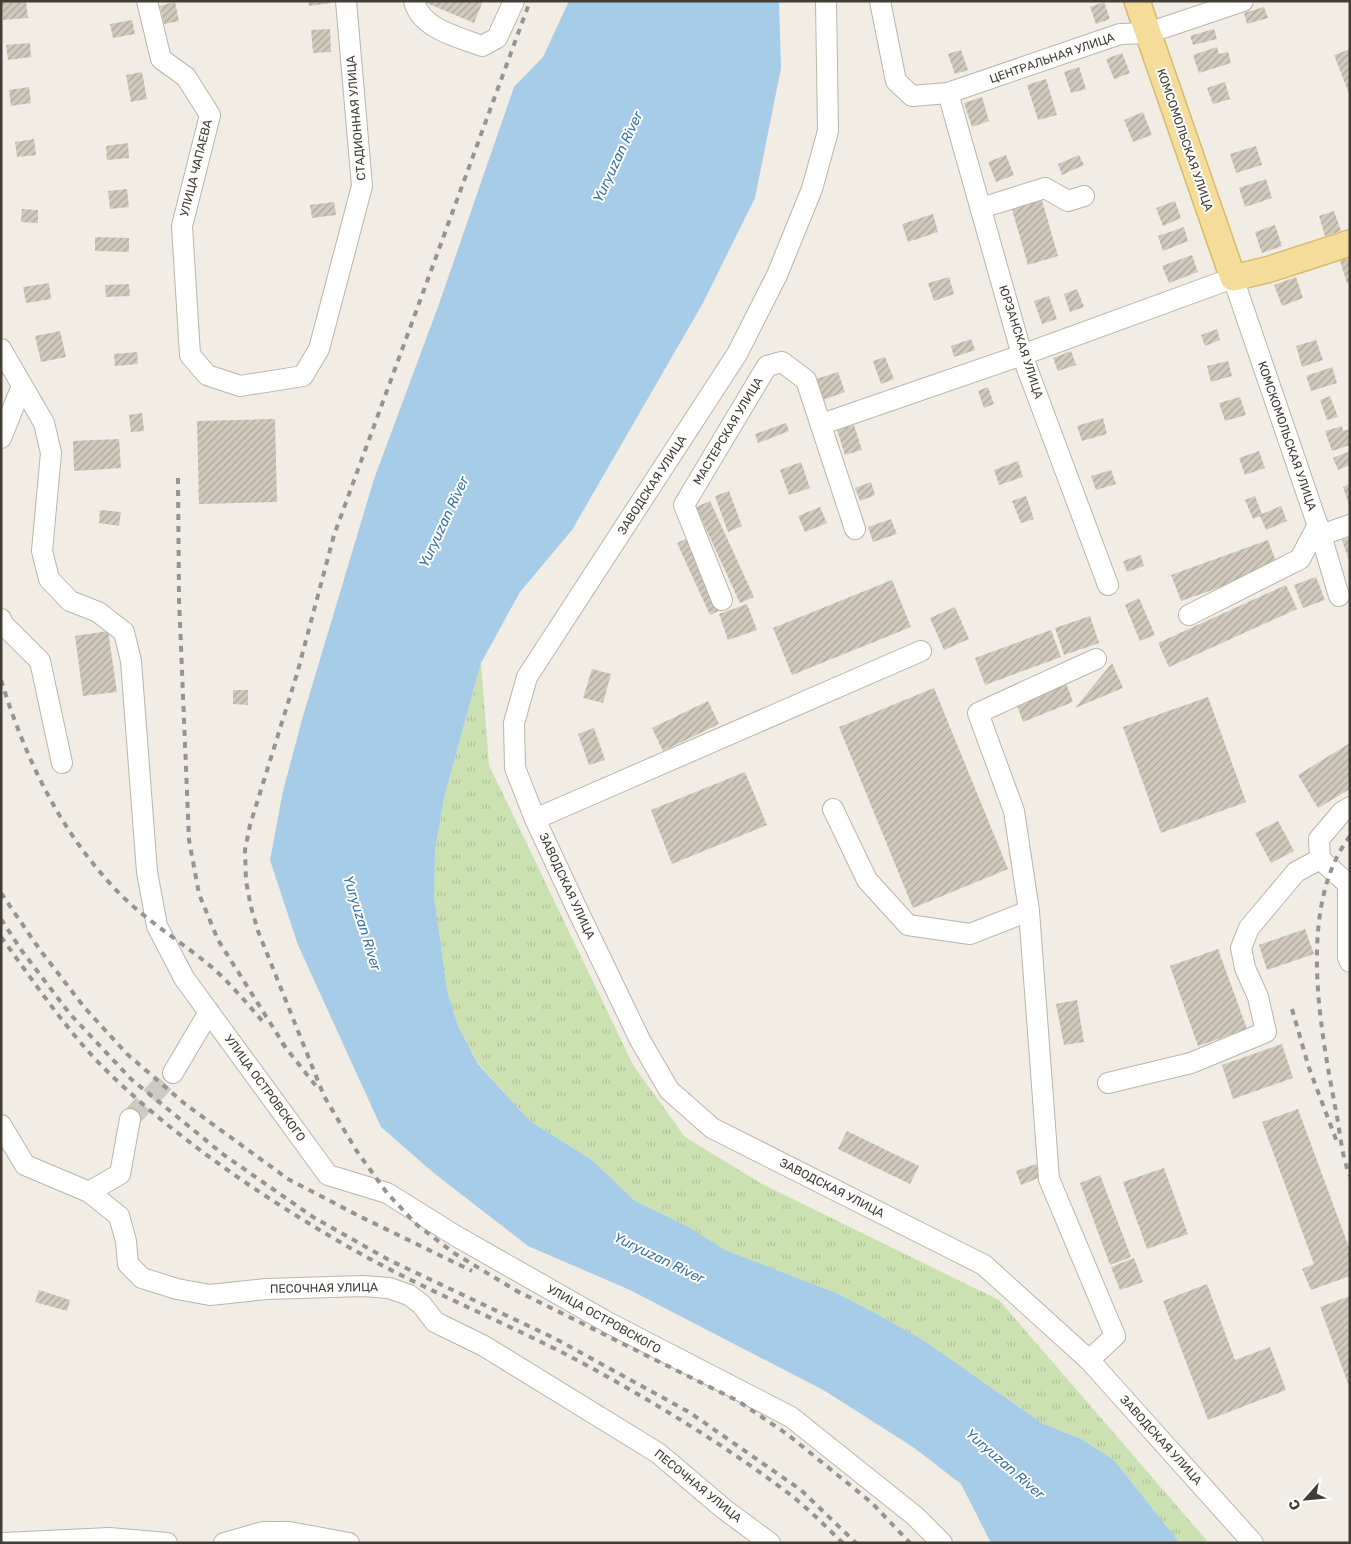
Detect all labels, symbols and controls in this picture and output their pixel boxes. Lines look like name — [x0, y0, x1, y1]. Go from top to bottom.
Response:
street label: ЦЕНТРАЛЬНАЯ УЛИЦА — [988, 30, 1116, 86]
street label: СТАДИОННАЯ УЛИЦА — [344, 55, 368, 181]
street label: КОМСОМОЛЬСКАЯ УЛИЦА — [1154, 67, 1216, 213]
water label: Yuryuzan River — [589, 108, 647, 205]
street label: УЛИЦА ЧАПАЕВА — [177, 118, 215, 218]
street label: ЮРЗАНСКАЯ УЛИЦА — [996, 283, 1046, 401]
street label: КОМСКОМОЛЬСКАЯ УЛИЦА — [1255, 360, 1319, 512]
street label: МАСТЕРСКАЯ УЛИЦА — [690, 375, 766, 487]
street label: ЗАВОДСКАЯ УЛИЦА — [615, 433, 689, 537]
water label: Yuryuzan River — [415, 473, 473, 570]
street label: ЗАВОДСКАЯ УЛИЦА — [536, 831, 598, 941]
water label: Yuryuzan River — [339, 873, 385, 973]
street label: УЛИЦА ОСТРОВСКОГО — [222, 1032, 308, 1144]
street label: ЗАВОДСКАЯ УЛИЦА — [777, 1156, 887, 1220]
water label: Yuryuzan River — [611, 1229, 708, 1288]
street label: ПЕСОЧНАЯ УЛИЦА — [270, 1280, 378, 1296]
street label: УЛИЦА ОСТРОВСКОГО — [544, 1282, 664, 1356]
street label: ЗАВОДСКАЯ УЛИЦА — [1117, 1392, 1205, 1488]
water label: Yuryuzan River — [962, 1425, 1048, 1503]
street label: ПЕСОЧНАЯ УЛИЦА — [652, 1447, 744, 1525]
north arrow — [1281, 1474, 1331, 1524]
text: С — [1285, 1496, 1305, 1513]

